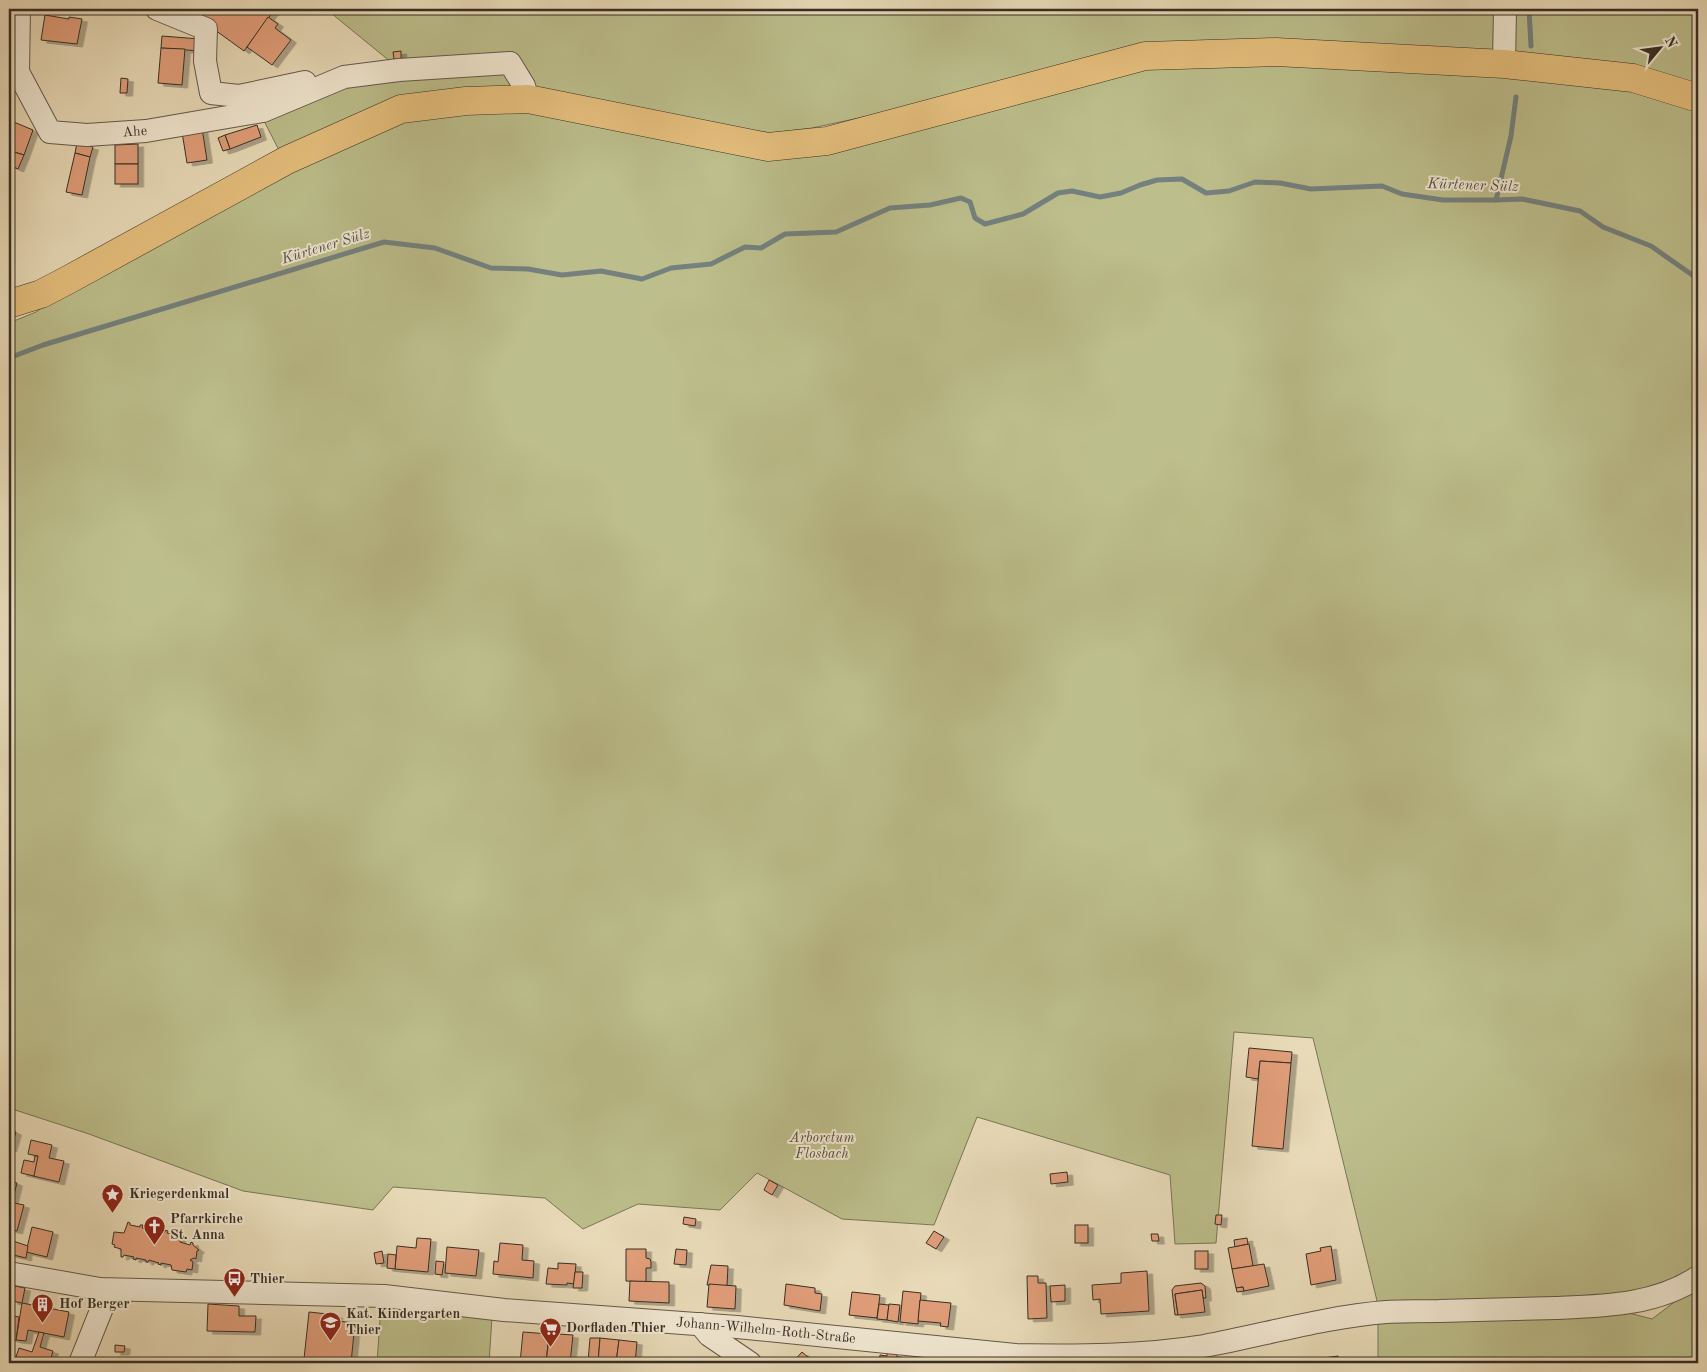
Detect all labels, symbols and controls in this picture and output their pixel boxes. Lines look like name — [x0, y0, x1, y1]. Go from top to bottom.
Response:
north arrow — [1634, 22, 1684, 72]
text: N — [1662, 34, 1679, 51]
street label: Ahe — [122, 124, 148, 140]
water label: Kürtener Sülz — [1426, 177, 1519, 195]
water label: Kürtener Sülz — [279, 226, 372, 268]
park label: Arboretum Flosbach — [789, 1131, 854, 1161]
place icon: Kriegerdenkmal — [101, 1182, 125, 1213]
place label: Kriegerdenkmal — [129, 1187, 229, 1201]
place label: Pfarrkirche St. Anna — [170, 1212, 243, 1242]
church icon: Pfarrkirche St. Anna — [142, 1215, 166, 1246]
bus stop icon: Thier — [222, 1267, 246, 1298]
place label: Thier — [250, 1272, 285, 1286]
building icon: Hof Berger — [31, 1292, 55, 1323]
place label: Hof Berger — [59, 1297, 129, 1311]
place label: Kat. Kindergarten Thier — [346, 1307, 460, 1337]
school or university icon: Kat. Kindergarten Thier — [318, 1310, 342, 1341]
supermarket icon: Dorfladen Thier — [538, 1316, 562, 1347]
street label: Johann-Wilhelm-Roth-Straße — [676, 1316, 856, 1346]
place label: Dorfladen Thier — [566, 1321, 666, 1335]

